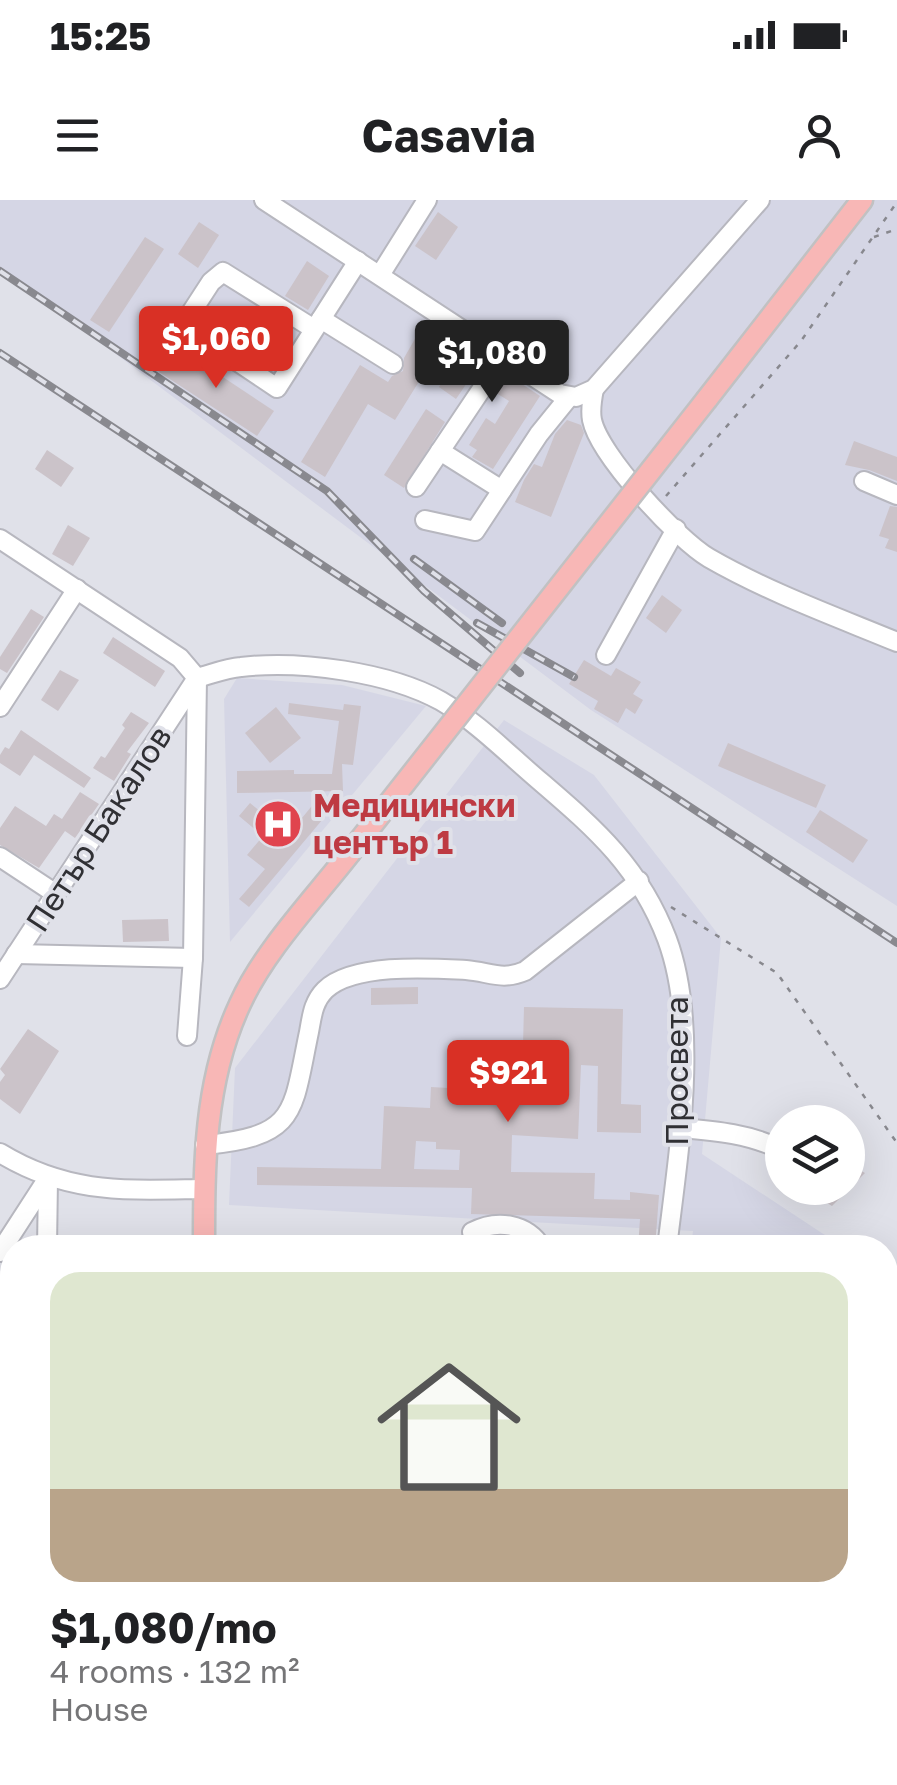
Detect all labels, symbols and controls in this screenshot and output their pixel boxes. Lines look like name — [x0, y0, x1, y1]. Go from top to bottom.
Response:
text: 15:25 — [50, 13, 151, 58]
icon: menu — [50, 108, 105, 163]
text: Casavia — [361, 108, 536, 162]
icon: person — [792, 108, 847, 163]
pin: $1,060 — [135, 306, 297, 391]
text: $1,060 — [161, 319, 271, 357]
pin: $1,080 — [411, 320, 573, 405]
text: $1,080 — [437, 333, 547, 371]
street label: Петър Бакалов — [18, 719, 179, 938]
place label: Медицински център 1 — [313, 786, 515, 861]
hospital icon: Медицински център 1 — [252, 798, 304, 850]
street label: Просвета — [657, 996, 695, 1146]
pin: $921 — [449, 1040, 567, 1125]
text: $921 — [469, 1053, 547, 1091]
map controls — [765, 1105, 865, 1205]
button: layers — [765, 1105, 865, 1205]
icon: home — [359, 1337, 539, 1517]
text: $1,080/mo — [50, 1602, 277, 1652]
text: 4 rooms · 132 m² — [50, 1652, 300, 1690]
text: House — [50, 1690, 148, 1728]

